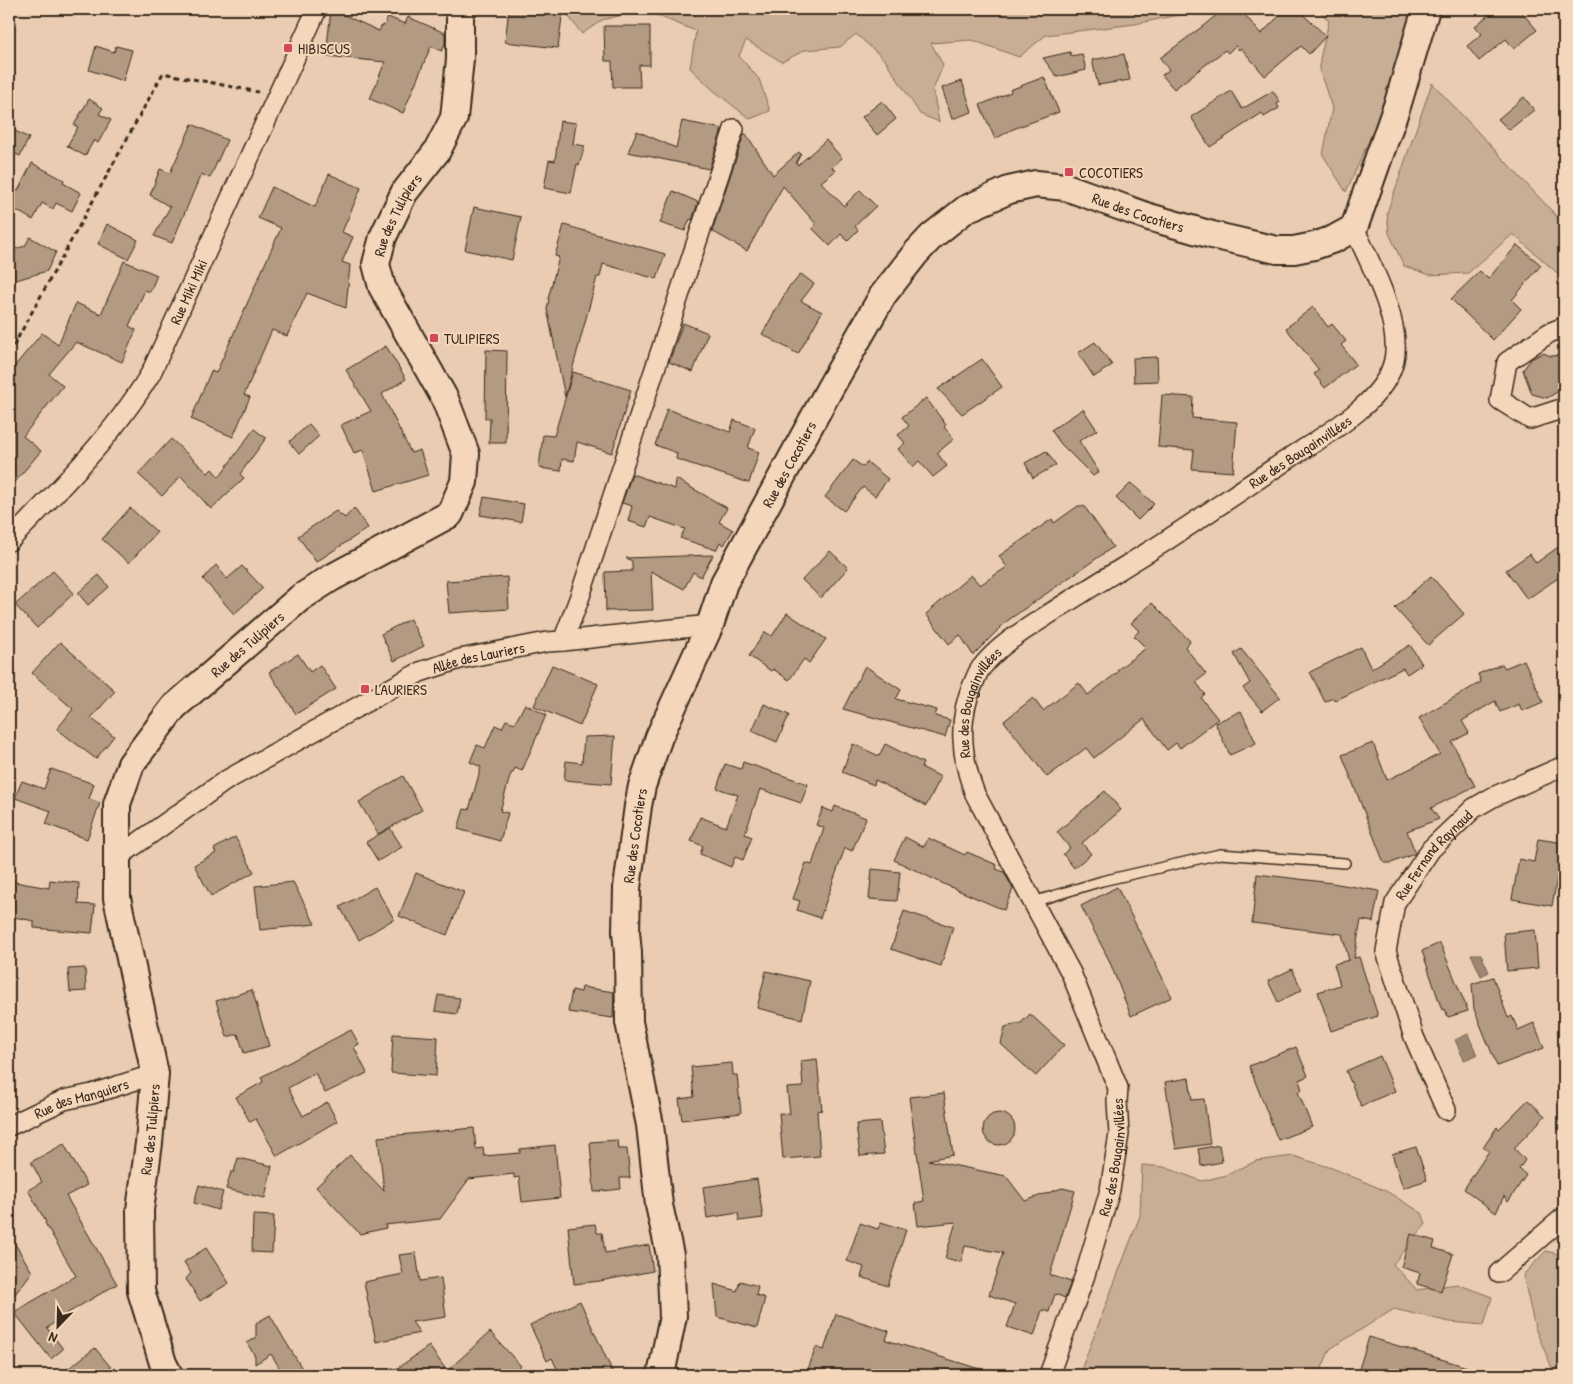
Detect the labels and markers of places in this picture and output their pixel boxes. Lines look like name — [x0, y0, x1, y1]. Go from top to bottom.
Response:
place label: HIBISCUS — [298, 38, 350, 59]
marker: HIBISCUS — [282, 42, 294, 54]
place label: COCOTIERS — [1079, 162, 1143, 183]
marker: COCOTIERS — [1063, 166, 1075, 178]
place label: TULIPIERS — [444, 328, 500, 349]
marker: TULIPIERS — [428, 332, 440, 344]
place label: LAURIERS — [375, 679, 427, 700]
marker: LAURIERS — [359, 683, 371, 695]

